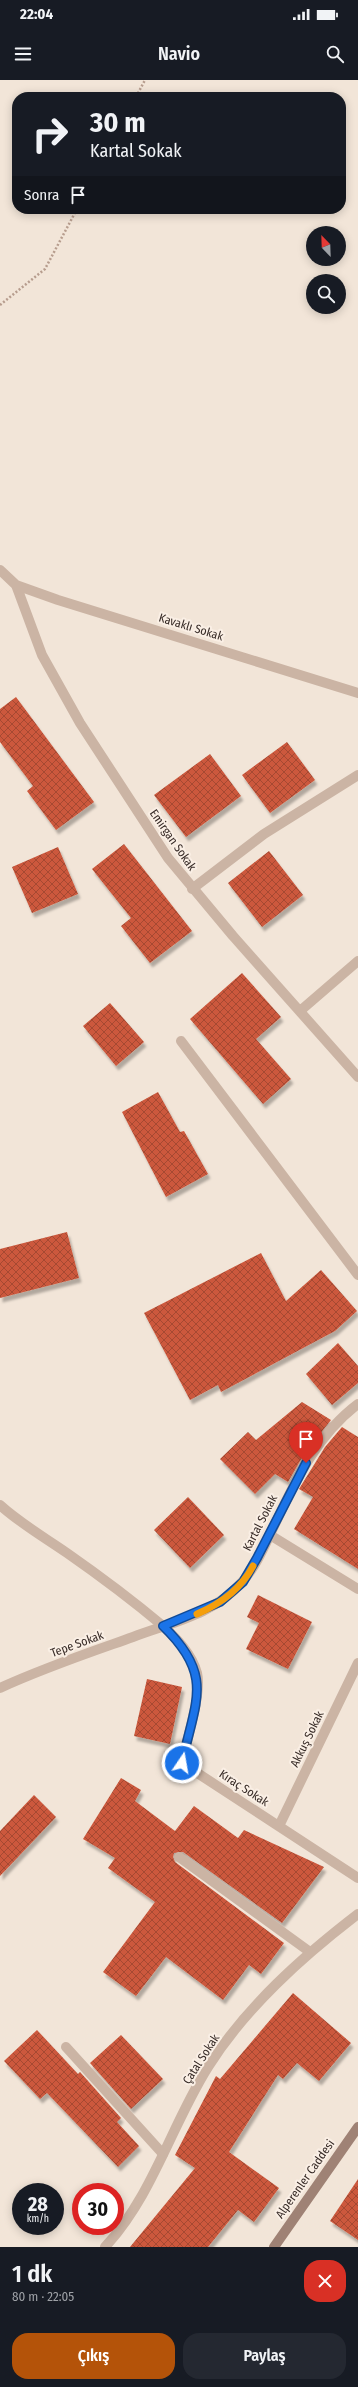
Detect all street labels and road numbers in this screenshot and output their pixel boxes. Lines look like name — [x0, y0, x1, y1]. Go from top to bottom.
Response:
street label: Kavaklı Sokak — [157, 611, 225, 644]
street label: Emirgan Sokak — [147, 807, 199, 874]
street label: Kartal Sokak — [240, 1492, 280, 1553]
street label: Tepe Sokak — [49, 1628, 106, 1660]
street label: Akkuş Sokak — [287, 1708, 327, 1769]
street label: Kıraç Sokak — [217, 1767, 272, 1809]
street label: Çatal Sokak — [180, 2031, 223, 2087]
street label: Alperenler Caddesi — [273, 2137, 337, 2221]

